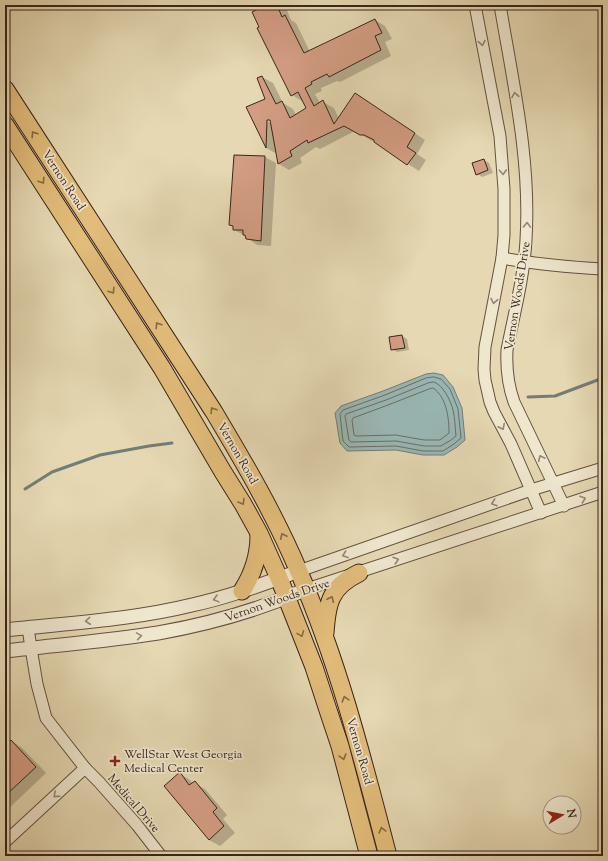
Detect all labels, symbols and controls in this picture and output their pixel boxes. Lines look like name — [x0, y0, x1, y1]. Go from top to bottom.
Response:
one-way arrow — [478, 40, 486, 46]
one-way arrow — [511, 92, 520, 99]
one-way arrow — [32, 131, 39, 138]
street label: Vernon Road — [37, 147, 90, 214]
one-way arrow — [499, 169, 508, 175]
one-way arrow — [37, 177, 44, 184]
one-way arrow — [522, 222, 531, 228]
street label: Vernon Woods Drive — [500, 240, 536, 352]
one-way arrow — [107, 287, 115, 294]
one-way arrow — [490, 298, 498, 304]
one-way arrow — [155, 322, 163, 329]
one-way arrow — [210, 407, 218, 414]
street label: Vernon Road — [212, 419, 262, 488]
one-way arrow — [497, 423, 505, 430]
one-way arrow — [538, 454, 546, 462]
one-way arrow — [580, 495, 587, 504]
one-way arrow — [237, 498, 244, 505]
one-way arrow — [491, 498, 498, 507]
one-way arrow — [280, 533, 288, 540]
one-way arrow — [341, 551, 348, 559]
one-way arrow — [392, 557, 399, 565]
street label: Vernon Woods Drive — [222, 574, 333, 627]
one-way arrow — [213, 594, 220, 603]
one-way arrow — [326, 596, 334, 603]
one-way arrow — [85, 617, 91, 626]
one-way arrow — [297, 631, 305, 638]
one-way arrow — [136, 632, 142, 641]
one-way arrow — [342, 696, 350, 703]
street label: Vernon Road — [341, 716, 377, 787]
place label: WellStar West Georgia Medical Center — [124, 746, 243, 778]
one-way arrow — [338, 753, 347, 760]
marker: WellStar West Georgia Medical Center — [109, 755, 121, 767]
street label: Medical Drive — [103, 770, 164, 837]
one-way arrow — [54, 790, 61, 797]
north arrow — [542, 795, 582, 835]
text: N — [562, 807, 580, 819]
one-way arrow — [378, 827, 386, 833]

